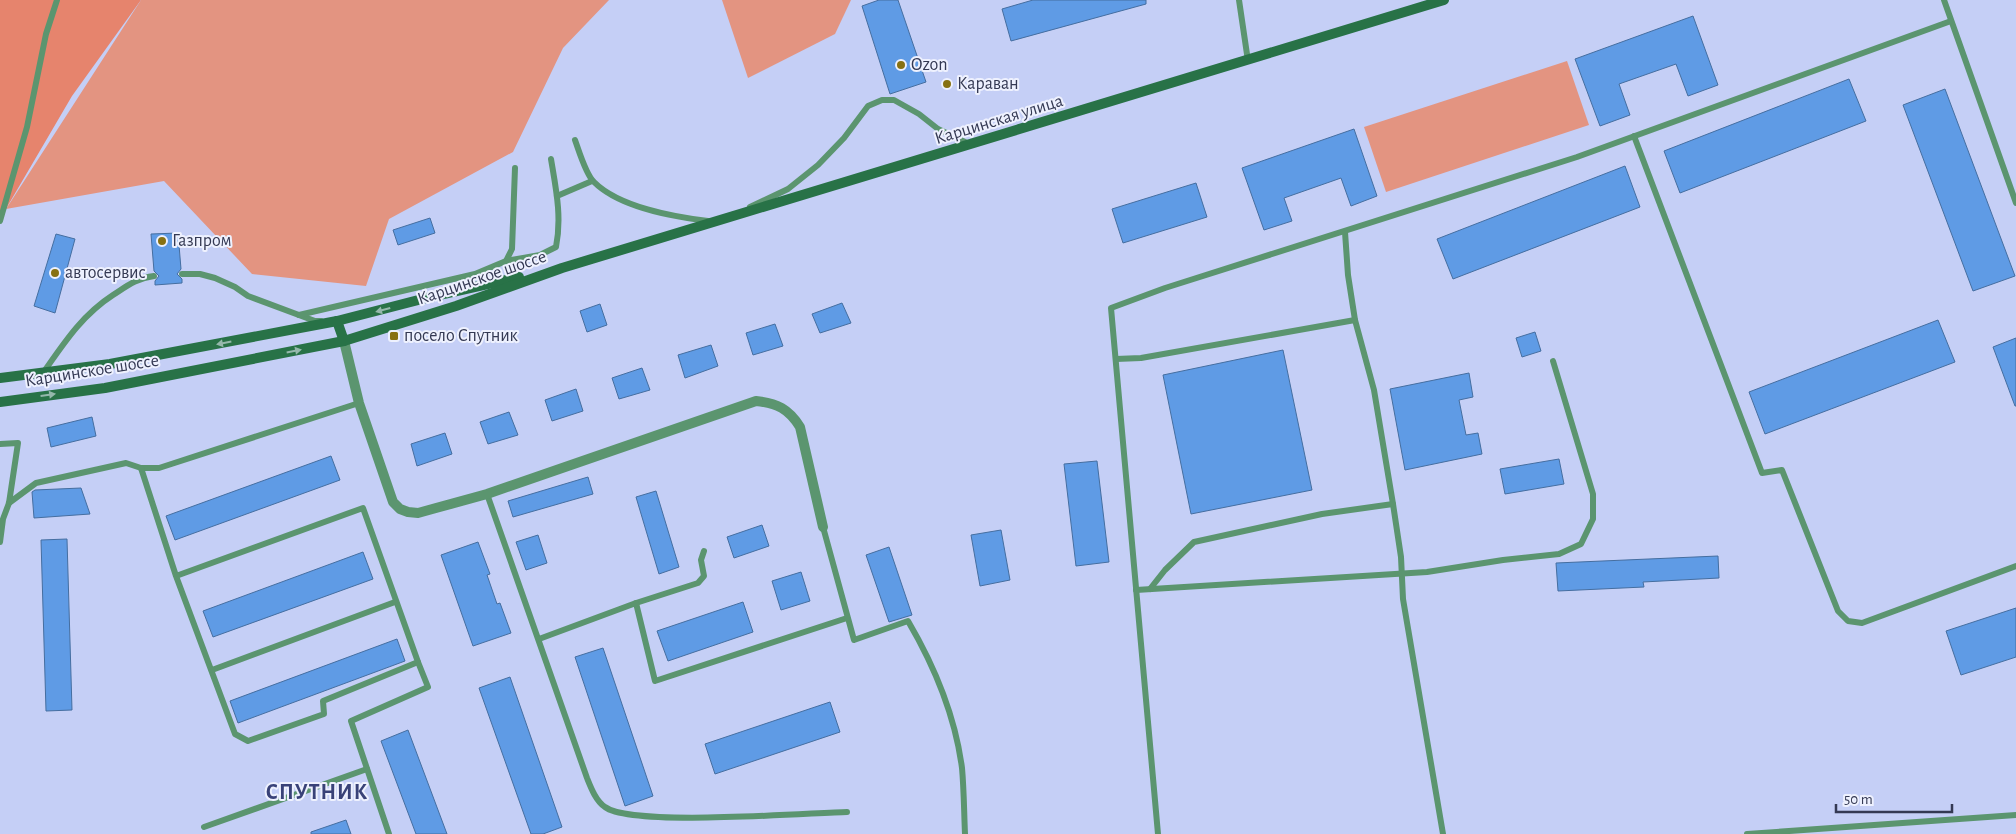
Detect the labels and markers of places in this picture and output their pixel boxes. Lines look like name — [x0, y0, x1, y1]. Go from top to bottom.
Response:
place label: Ozon — [911, 56, 948, 74]
marker: Ozon — [895, 59, 907, 71]
place label: Караван — [957, 75, 1019, 93]
marker: Караван — [941, 78, 953, 90]
place label: Газпром — [172, 232, 232, 250]
marker: Газпром — [156, 235, 168, 247]
place label: автосервис — [65, 264, 146, 282]
marker: автосервис — [49, 267, 61, 279]
place label: посело Спутник — [404, 327, 519, 345]
marker: посело Спутник — [388, 330, 400, 342]

